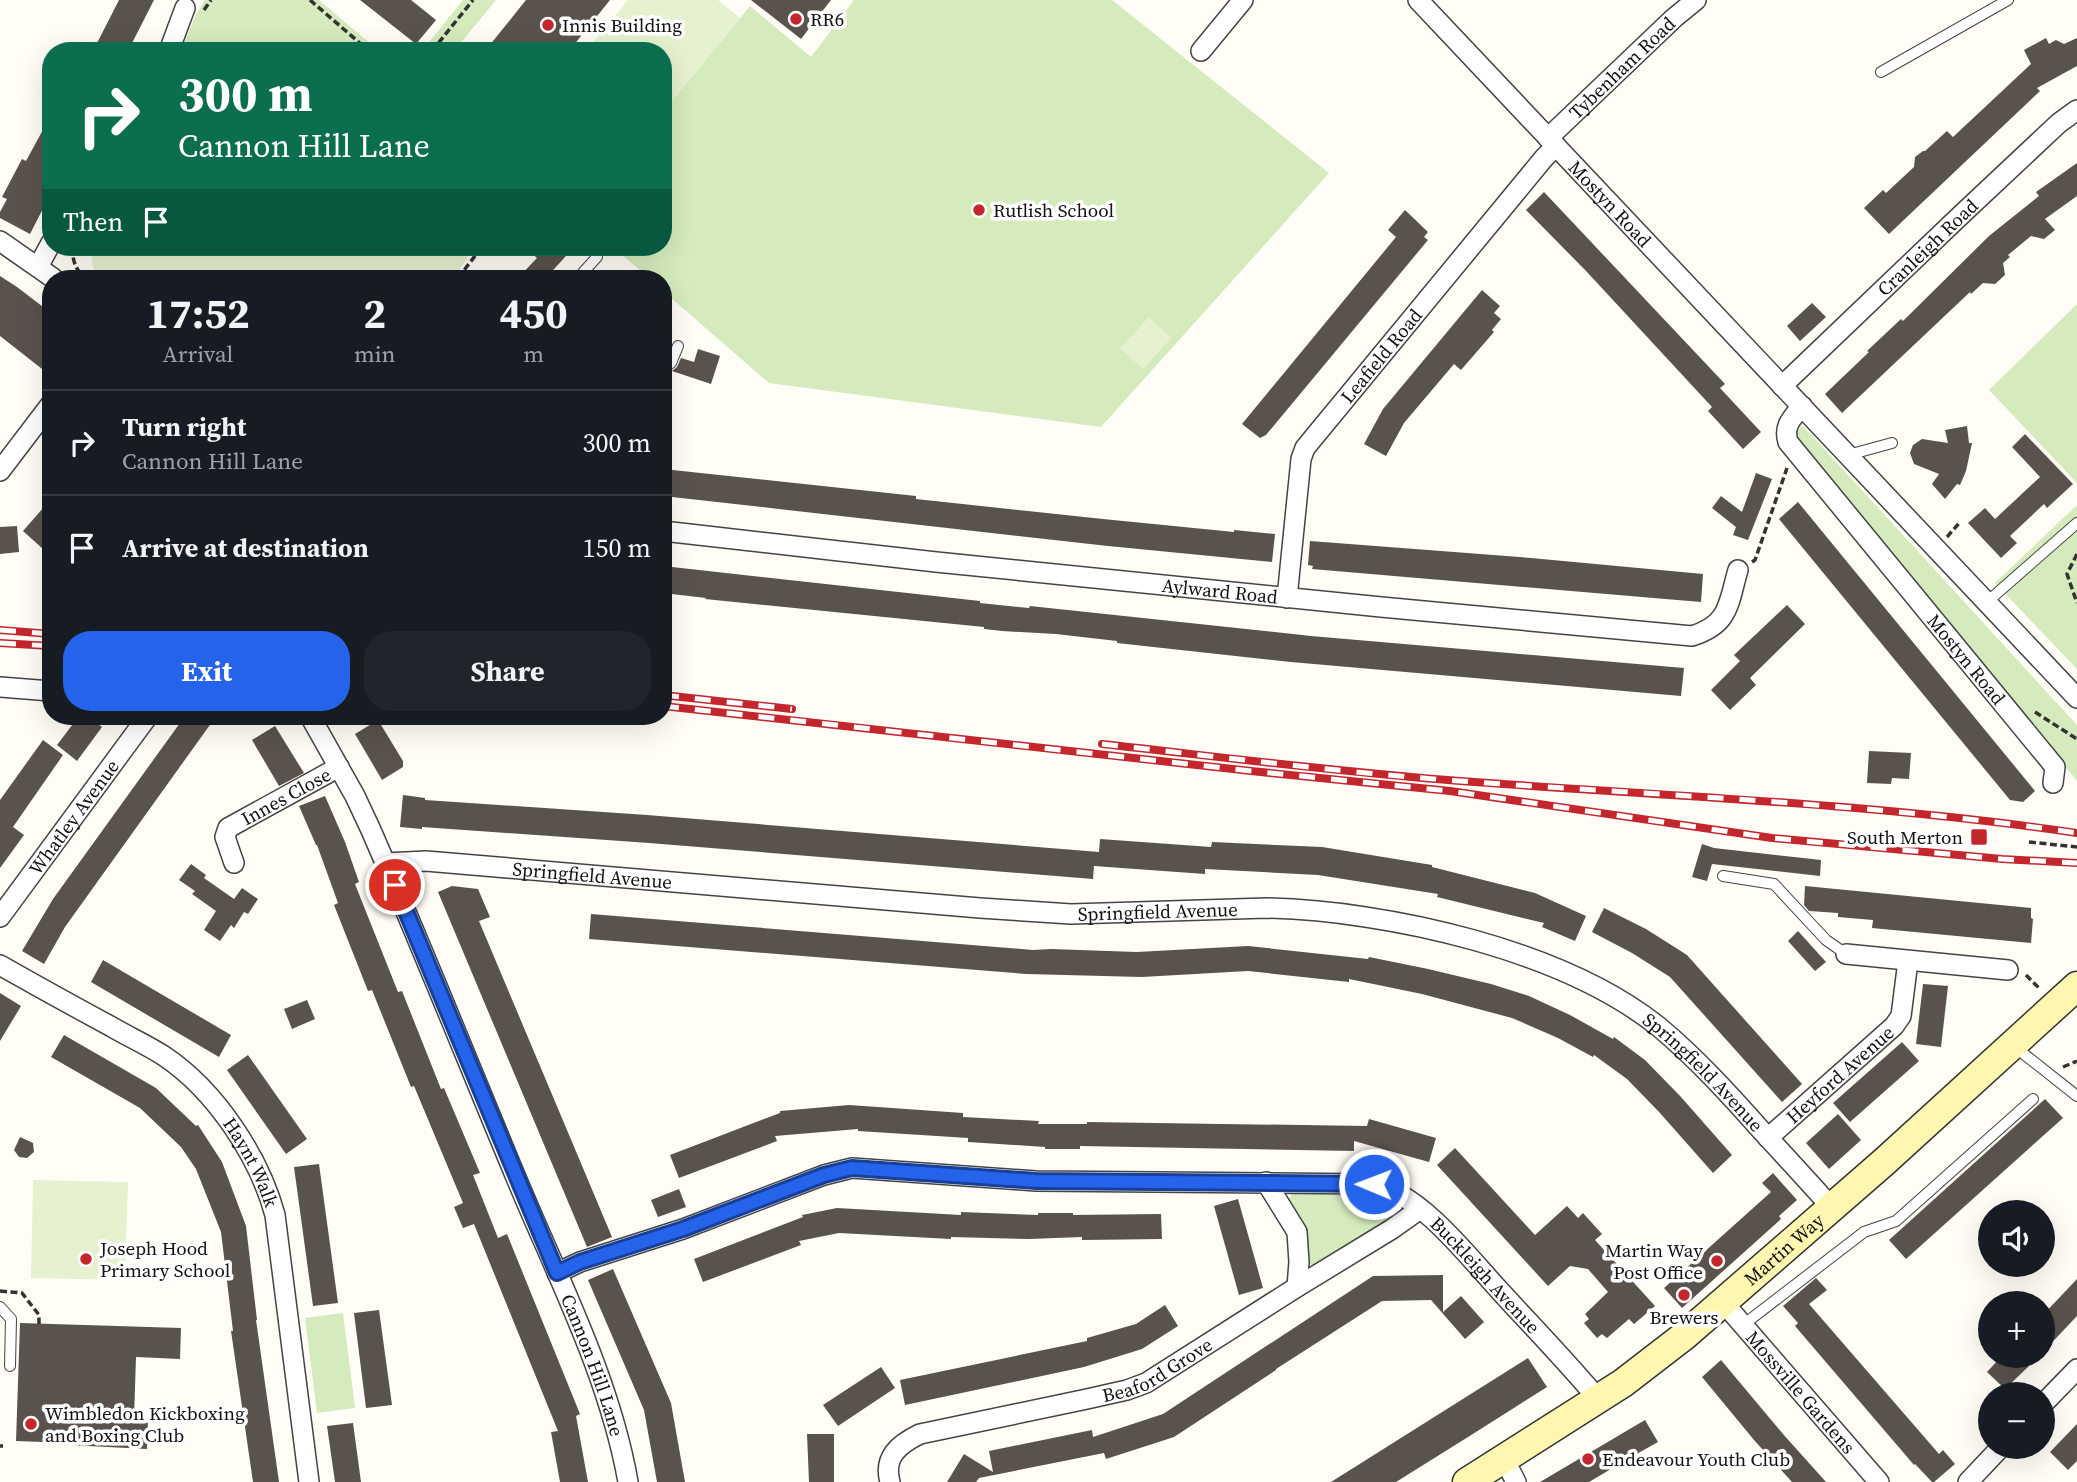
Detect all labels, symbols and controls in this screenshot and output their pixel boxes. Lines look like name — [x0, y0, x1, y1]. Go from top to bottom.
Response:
place label: RR6 — [810, 6, 844, 32]
marker: RR6 — [788, 11, 804, 27]
street label: Tybenham Road — [1563, 11, 1681, 125]
place label: Innis Building — [562, 12, 682, 38]
marker: Innis Building — [540, 17, 556, 33]
text: 300 m — [178, 60, 313, 127]
icon: right — [63, 70, 154, 161]
text: Cannon Hill Lane — [178, 124, 430, 168]
street label: Mostyn Road — [1563, 155, 1658, 253]
street label: Cranleigh Road — [1871, 193, 1984, 302]
place label: Rutlish School — [993, 197, 1115, 223]
marker: Rutlish School — [971, 202, 987, 218]
icon: arrive — [137, 203, 175, 241]
text: Then — [63, 204, 123, 240]
text: 17:52 — [146, 284, 250, 342]
text: 2 — [363, 284, 386, 342]
text: 450 — [500, 284, 568, 342]
street label: Leafield Road — [1334, 303, 1428, 409]
text: Arrival — [162, 338, 233, 370]
text: min — [354, 338, 395, 370]
text: m — [523, 338, 544, 370]
text: Turn right — [122, 409, 246, 445]
icon: right — [63, 424, 101, 462]
text: 300 m — [583, 425, 651, 461]
text: Cannon Hill Lane — [122, 445, 303, 477]
icon: arrive — [63, 529, 101, 567]
text: Arrive at destination — [122, 530, 369, 566]
text: 150 m — [583, 530, 651, 566]
street label: Aylward Road — [1161, 572, 1279, 610]
street label: Mostyn Road — [1921, 608, 2012, 710]
button: Exit — [63, 631, 350, 711]
button: Share — [364, 631, 651, 711]
street label: Whatley Avenue — [22, 754, 125, 880]
street label: Innes Close — [236, 761, 335, 831]
place label: South Merton — [1847, 824, 1963, 850]
marker: South Merton — [1969, 827, 1989, 847]
pin — [365, 855, 425, 915]
street label: Springfield Avenue — [512, 855, 673, 895]
icon: arrive — [376, 866, 414, 904]
street label: Springfield Avenue — [1077, 896, 1238, 927]
street label: Springfield Avenue — [1638, 1006, 1769, 1137]
street label: Heyford Avenue — [1780, 1019, 1899, 1129]
street label: Haynt Walk — [217, 1112, 285, 1211]
position arrow — [1337, 1147, 1411, 1221]
map controls — [1978, 1200, 2055, 1459]
button: sound — [1978, 1200, 2055, 1277]
street label: Martin Way — [1738, 1207, 1830, 1291]
street label: Buckleigh Avenue — [1425, 1210, 1546, 1339]
place label: Joseph Hood Primary School — [99, 1235, 231, 1283]
place label: Martin Way Post Office — [1605, 1237, 1703, 1285]
marker: Joseph Hood Primary School — [78, 1251, 94, 1267]
marker: Martin Way Post Office — [1709, 1253, 1725, 1269]
marker: Brewers — [1676, 1287, 1692, 1303]
street label: Cannon Hill Lane — [555, 1290, 630, 1439]
button: + — [1978, 1291, 2055, 1368]
place label: Brewers — [1649, 1304, 1719, 1330]
street label: Mossville Gardens — [1740, 1325, 1862, 1459]
street label: Beaford Grove — [1100, 1331, 1217, 1408]
button: − — [1978, 1382, 2055, 1459]
place label: Wimbledon Kickboxing and Boxing Club — [45, 1400, 245, 1448]
marker: Wimbledon Kickboxing and Boxing Club — [23, 1416, 39, 1432]
place label: Endeavour Youth Club — [1602, 1446, 1790, 1472]
marker: Endeavour Youth Club — [1580, 1451, 1596, 1467]

